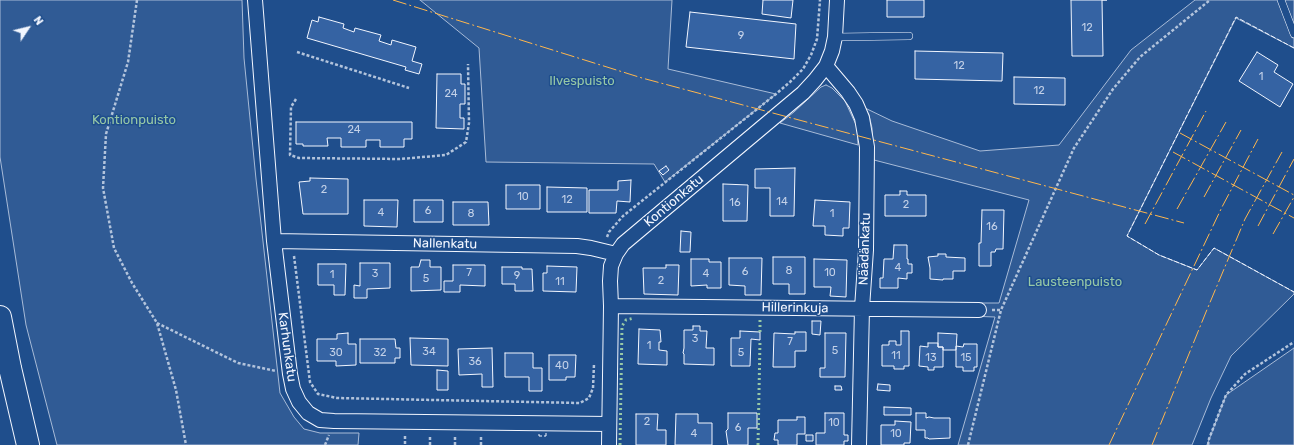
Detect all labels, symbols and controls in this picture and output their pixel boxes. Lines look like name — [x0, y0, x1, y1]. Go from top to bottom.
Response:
north arrow — [8, 8, 48, 48]
text: N — [31, 14, 46, 28]
house number: 12 — [1081, 21, 1093, 35]
house number: 9 — [738, 29, 744, 43]
house number: 12 — [953, 59, 965, 73]
house number: 1 — [1259, 70, 1263, 84]
park label: Ilvespuisto — [549, 73, 615, 89]
house number: 12 — [1033, 84, 1045, 98]
house number: 24 — [444, 87, 458, 101]
park label: Kontionpuisto — [92, 112, 176, 128]
house number: 24 — [347, 123, 361, 137]
street label: Kontionkatu — [641, 172, 707, 230]
house number: 2 — [321, 183, 327, 197]
house number: 10 — [517, 190, 529, 204]
house number: 12 — [561, 193, 573, 207]
house number: 14 — [776, 195, 788, 209]
house number: 16 — [729, 196, 741, 210]
house number: 2 — [903, 198, 909, 212]
house number: 6 — [425, 204, 431, 218]
house number: 4 — [378, 206, 384, 220]
house number: 8 — [468, 207, 474, 221]
house number: 1 — [830, 207, 834, 221]
street label: Näädänkatu — [856, 212, 874, 286]
house number: 16 — [986, 220, 998, 234]
street label: Nallenkatu — [413, 236, 477, 252]
house number: 4 — [895, 261, 901, 275]
house number: 8 — [786, 264, 792, 278]
house number: 6 — [742, 265, 748, 279]
house number: 7 — [466, 266, 472, 280]
house number: 10 — [824, 266, 836, 280]
house number: 3 — [372, 267, 378, 281]
house number: 4 — [703, 267, 709, 281]
house number: 1 — [330, 268, 334, 282]
house number: 9 — [514, 269, 520, 283]
house number: 5 — [423, 272, 429, 286]
house number: 2 — [658, 274, 664, 288]
park label: Lausteenpuisto — [1028, 274, 1122, 290]
house number: 11 — [555, 275, 565, 289]
street label: Hillerinkuja — [761, 300, 829, 316]
street label: Karhunkatu — [274, 311, 300, 383]
house number: 3 — [692, 332, 698, 346]
house number: 7 — [787, 335, 793, 349]
house number: 1 — [647, 339, 651, 353]
house number: 5 — [832, 344, 838, 358]
house number: 34 — [422, 345, 436, 359]
house number: 30 — [329, 346, 343, 360]
house number: 32 — [373, 346, 387, 360]
house number: 5 — [738, 346, 744, 360]
house number: 11 — [891, 349, 901, 363]
house number: 13 — [925, 351, 937, 365]
house number: 15 — [960, 351, 972, 365]
house number: 36 — [468, 355, 482, 369]
house number: 40 — [555, 359, 569, 373]
house number: 2 — [644, 415, 650, 429]
house number: 10 — [828, 416, 840, 430]
house number: 6 — [735, 421, 741, 435]
house number: 4 — [691, 427, 697, 441]
house number: 10 — [890, 427, 902, 441]

